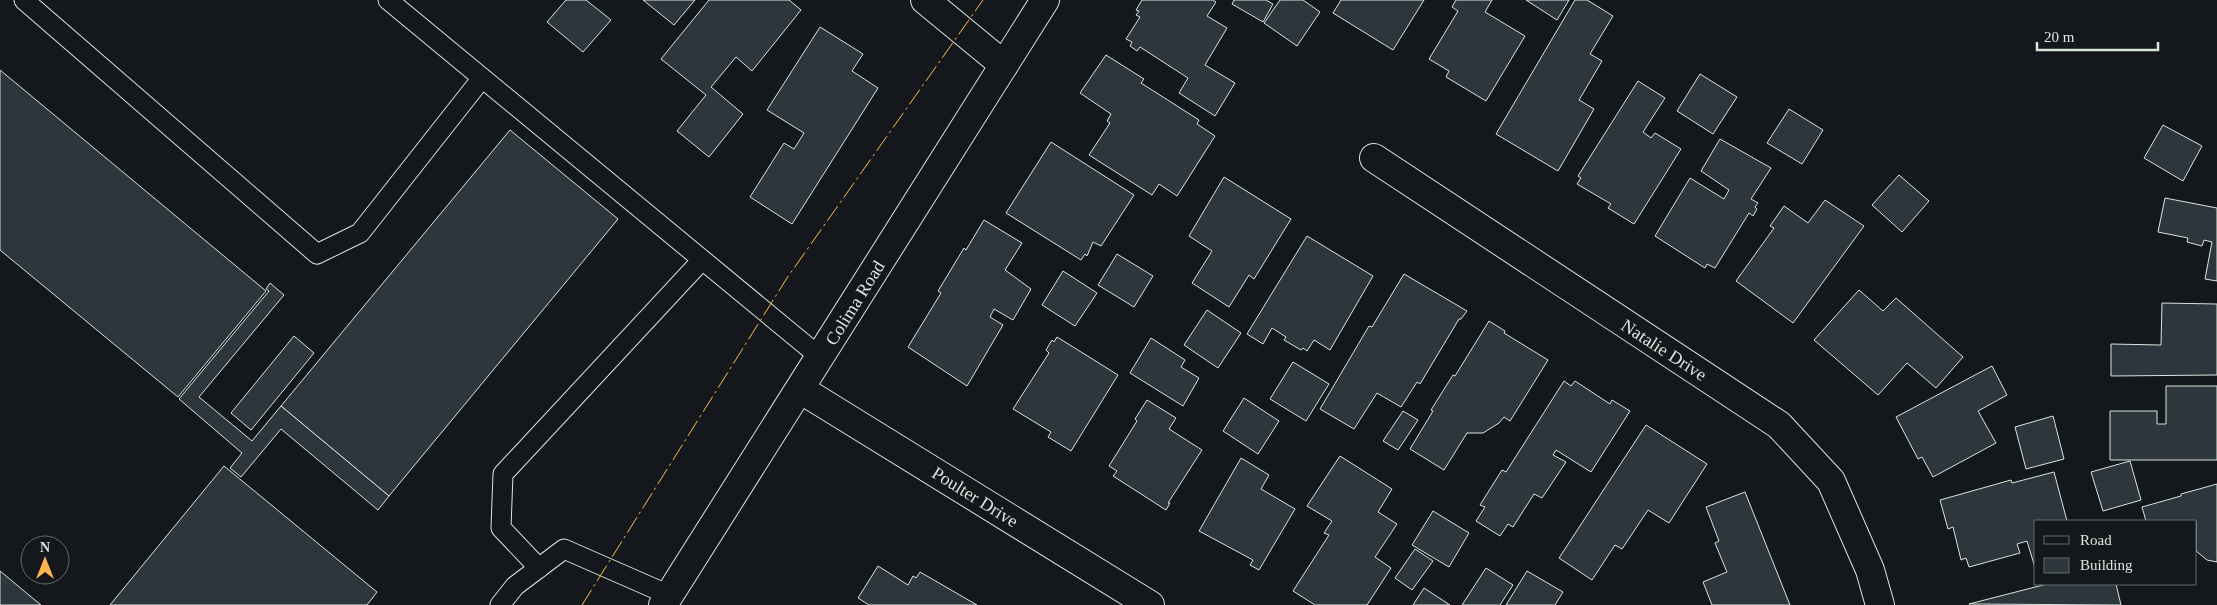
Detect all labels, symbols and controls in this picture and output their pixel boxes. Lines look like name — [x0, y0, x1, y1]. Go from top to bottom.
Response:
scale bar — [2037, 20, 2158, 52]
text: 20 m — [2044, 29, 2075, 45]
street label: Colima Road — [821, 257, 889, 349]
street label: Natalie Drive — [1618, 315, 1710, 385]
street label: Poulter Drive — [928, 463, 1022, 531]
legend — [2034, 520, 2197, 585]
text: Road — [2080, 532, 2112, 548]
north arrow — [20, 535, 70, 585]
text: N — [40, 540, 50, 555]
text: Building — [2080, 557, 2133, 573]

